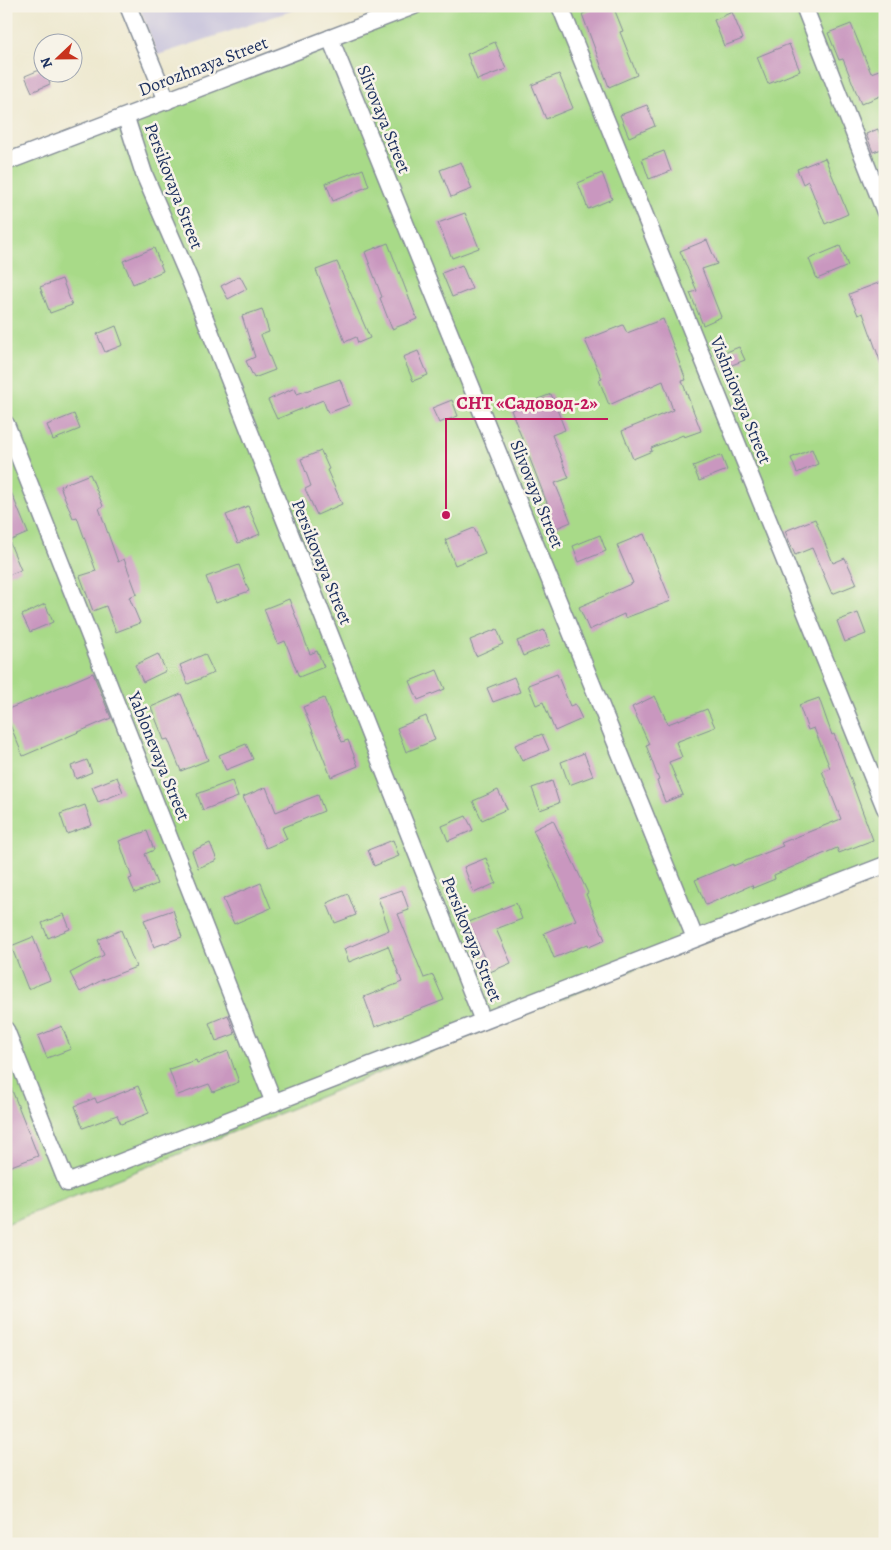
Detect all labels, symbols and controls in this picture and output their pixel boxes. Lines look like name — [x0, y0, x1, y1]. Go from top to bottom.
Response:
street label: Dorozhnaya Street — [135, 30, 271, 102]
north arrow — [32, 32, 82, 82]
text: N — [36, 54, 57, 71]
street label: Slivovaya Street — [351, 61, 417, 177]
street label: Persikovaya Street — [139, 119, 209, 253]
street label: Vishniovaya Street — [704, 332, 778, 467]
callout: СНТ «Садовод-2» — [446, 385, 608, 419]
text: СНТ «Садовод-2» — [456, 390, 598, 416]
street label: Slivovaya Street — [504, 436, 570, 552]
street label: Persikovaya Street — [286, 496, 358, 628]
street label: Yablonevaya Street — [122, 687, 196, 824]
street label: Persikovaya Street — [436, 873, 508, 1005]

